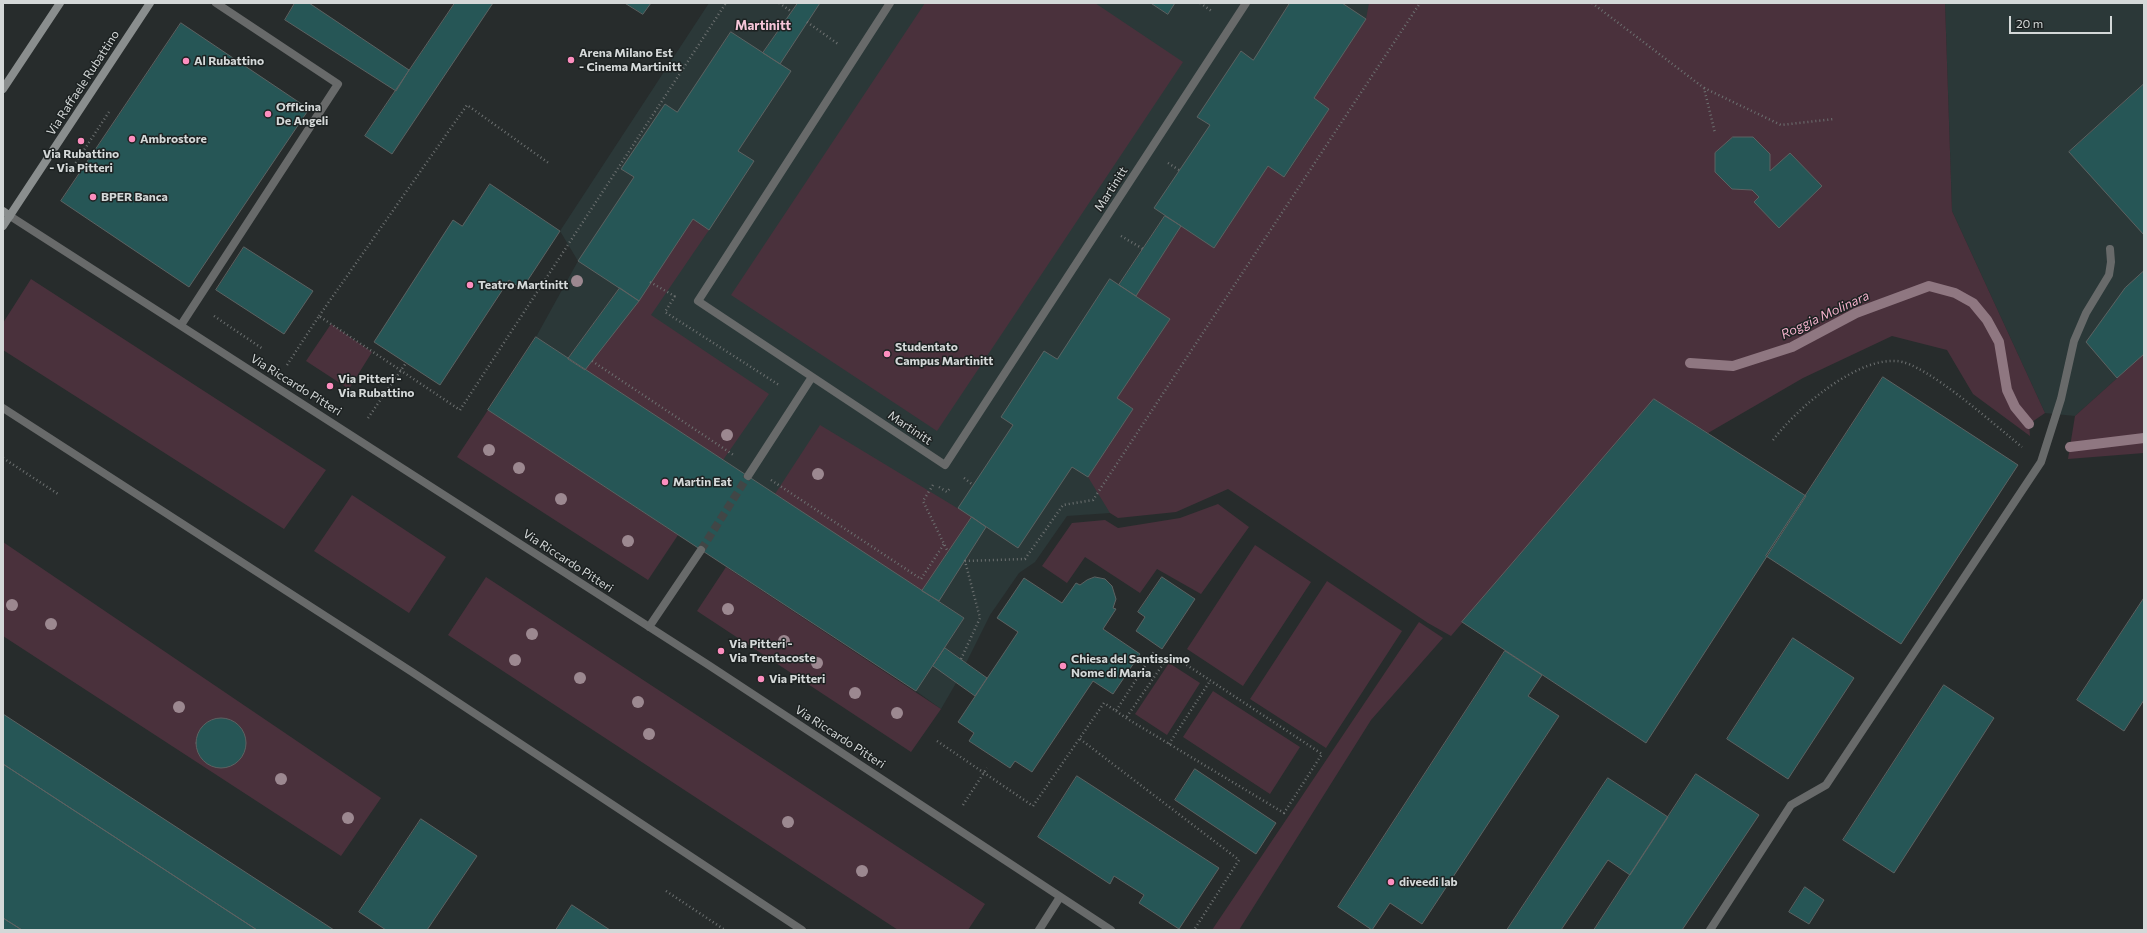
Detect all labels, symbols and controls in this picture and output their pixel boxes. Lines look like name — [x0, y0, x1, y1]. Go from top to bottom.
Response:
scale bar — [2011, 8, 2114, 34]
text: 20 m — [2016, 16, 2043, 30]
district label: Martinitt — [735, 18, 791, 34]
street label: Via Raffaele Rubattino — [44, 28, 122, 138]
place label: Arena Milano Est - Cinema Martinitt — [579, 46, 682, 74]
place label: Al Rubattino — [194, 54, 264, 68]
marker: Arena Milano Est - Cinema Martinitt — [566, 55, 576, 65]
marker: Al Rubattino — [181, 56, 191, 66]
place label: Officina De Angeli — [276, 100, 328, 128]
marker: Officina De Angeli — [263, 109, 273, 119]
place label: Ambrostore — [140, 132, 207, 146]
marker: Ambrostore — [127, 134, 137, 144]
marker: Via Rubattino - Via Pitteri — [76, 136, 86, 146]
place label: Via Rubattino - Via Pitteri — [43, 147, 119, 175]
street label: Martinitt — [1091, 164, 1131, 214]
place label: BPER Banca — [101, 190, 168, 204]
marker: BPER Banca — [88, 192, 98, 202]
place label: Teatro Martinitt — [478, 278, 568, 292]
marker: Teatro Martinitt — [465, 280, 475, 290]
water label: Roggia Molinara — [1778, 288, 1872, 342]
place label: Studentato Campus Martinitt — [895, 340, 993, 368]
marker: Studentato Campus Martinitt — [882, 349, 892, 359]
street label: Via Riccardo Pitteri — [248, 351, 344, 419]
place label: Via Pitteri - Via Rubattino — [338, 372, 414, 400]
marker: Via Pitteri - Via Rubattino — [325, 381, 335, 391]
street label: Martinitt — [885, 408, 935, 448]
place label: Martin Eat — [673, 475, 732, 489]
marker: Martin Eat — [660, 477, 670, 487]
street label: Via Riccardo Pitteri — [520, 526, 616, 596]
place label: Via Pitteri - Via Trentacoste — [729, 637, 816, 665]
marker: Via Pitteri - Via Trentacoste — [716, 646, 726, 656]
place label: Chiesa del Santissimo Nome di Maria — [1071, 652, 1190, 680]
marker: Chiesa del Santissimo Nome di Maria — [1058, 661, 1068, 671]
place label: Via Pitteri — [769, 672, 825, 686]
marker: Via Pitteri — [756, 674, 766, 684]
street label: Via Riccardo Pitteri — [792, 702, 888, 772]
place label: diveedi lab — [1399, 875, 1458, 889]
marker: diveedi lab — [1386, 877, 1396, 887]

